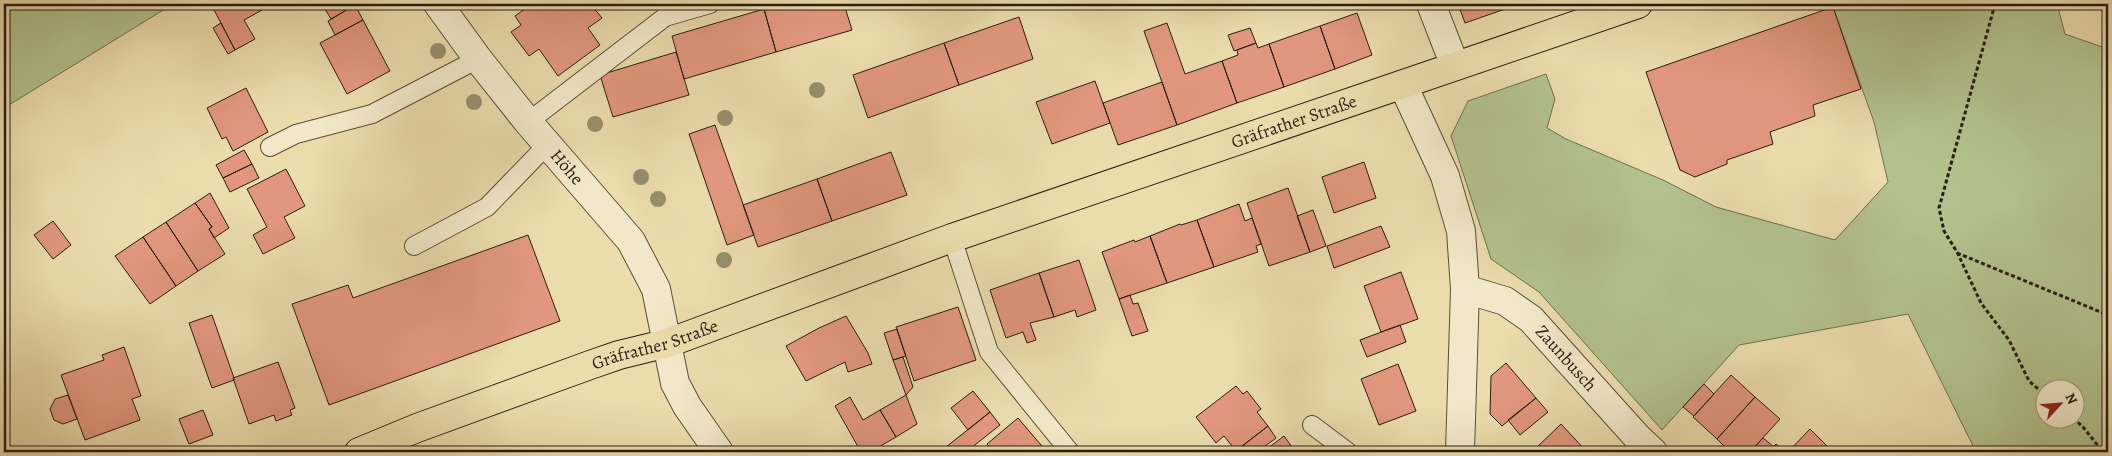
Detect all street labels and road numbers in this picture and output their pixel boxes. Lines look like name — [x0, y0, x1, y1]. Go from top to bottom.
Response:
street label: Gräfrather Straße — [1228, 89, 1360, 154]
street label: Höhe — [545, 144, 589, 190]
street label: Gräfrather Straße — [588, 313, 722, 376]
street label: Zaunbusch — [1530, 320, 1603, 397]

